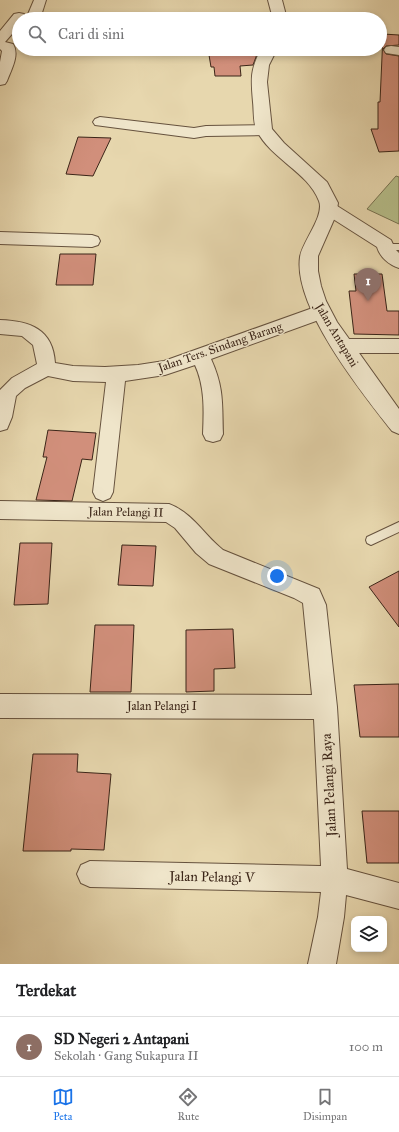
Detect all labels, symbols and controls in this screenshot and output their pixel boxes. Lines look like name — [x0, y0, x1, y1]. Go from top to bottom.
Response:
search box — [12, 12, 387, 56]
icon: search — [26, 23, 48, 45]
text: Cari di sini — [58, 25, 124, 43]
pin: 1 — [355, 268, 381, 301]
street label: Jalan Antapani — [311, 299, 362, 370]
street label: Jalan Ters. Sindang Barang — [154, 319, 285, 376]
street label: Jalan Pelangi II — [86, 504, 164, 521]
your location — [267, 566, 287, 586]
street label: Jalan Pelangi I — [125, 699, 197, 714]
street label: Jalan Pelangi Raya — [318, 733, 341, 839]
street label: Jalan Pelangi V — [167, 868, 256, 887]
map controls — [351, 916, 387, 952]
button: layers — [351, 916, 387, 952]
text: Terdekat — [16, 980, 76, 1001]
text: SD Negeri 2 Antapani — [54, 1030, 189, 1048]
text: 1 — [26, 1039, 32, 1055]
text: 100 m — [349, 1039, 383, 1055]
text: Sekolah · Gang Sukapura II — [54, 1048, 199, 1064]
tab: Peta — [52, 1086, 74, 1123]
tab: Rute — [177, 1086, 199, 1123]
tab: Disimpan — [303, 1086, 347, 1123]

